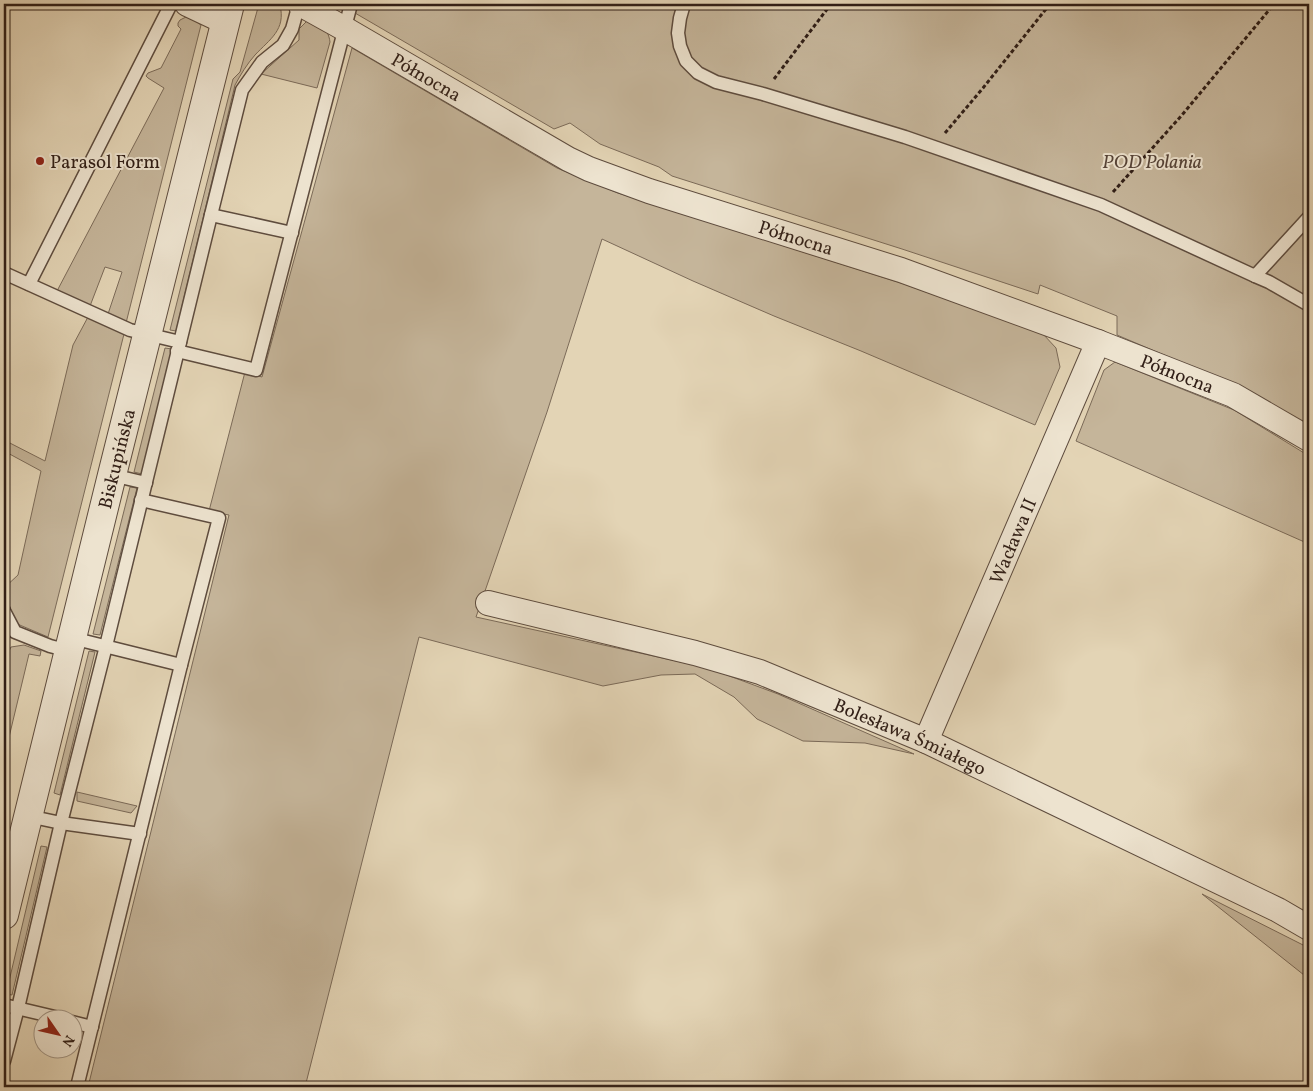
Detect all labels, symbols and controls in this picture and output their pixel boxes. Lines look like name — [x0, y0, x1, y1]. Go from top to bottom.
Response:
street label: Północna — [386, 48, 465, 109]
place label: Parasol Form — [50, 150, 160, 176]
park label: POD Polania — [1102, 150, 1202, 176]
marker: Parasol Form — [34, 155, 46, 167]
street label: Północna — [755, 215, 836, 263]
street label: Północna — [1136, 349, 1217, 401]
street label: Biskupińska — [93, 406, 143, 512]
street label: Wacława II — [984, 495, 1044, 589]
street label: Bolesława Śmiałego — [829, 693, 990, 783]
north arrow — [32, 1008, 82, 1058]
text: N — [57, 1031, 78, 1050]

